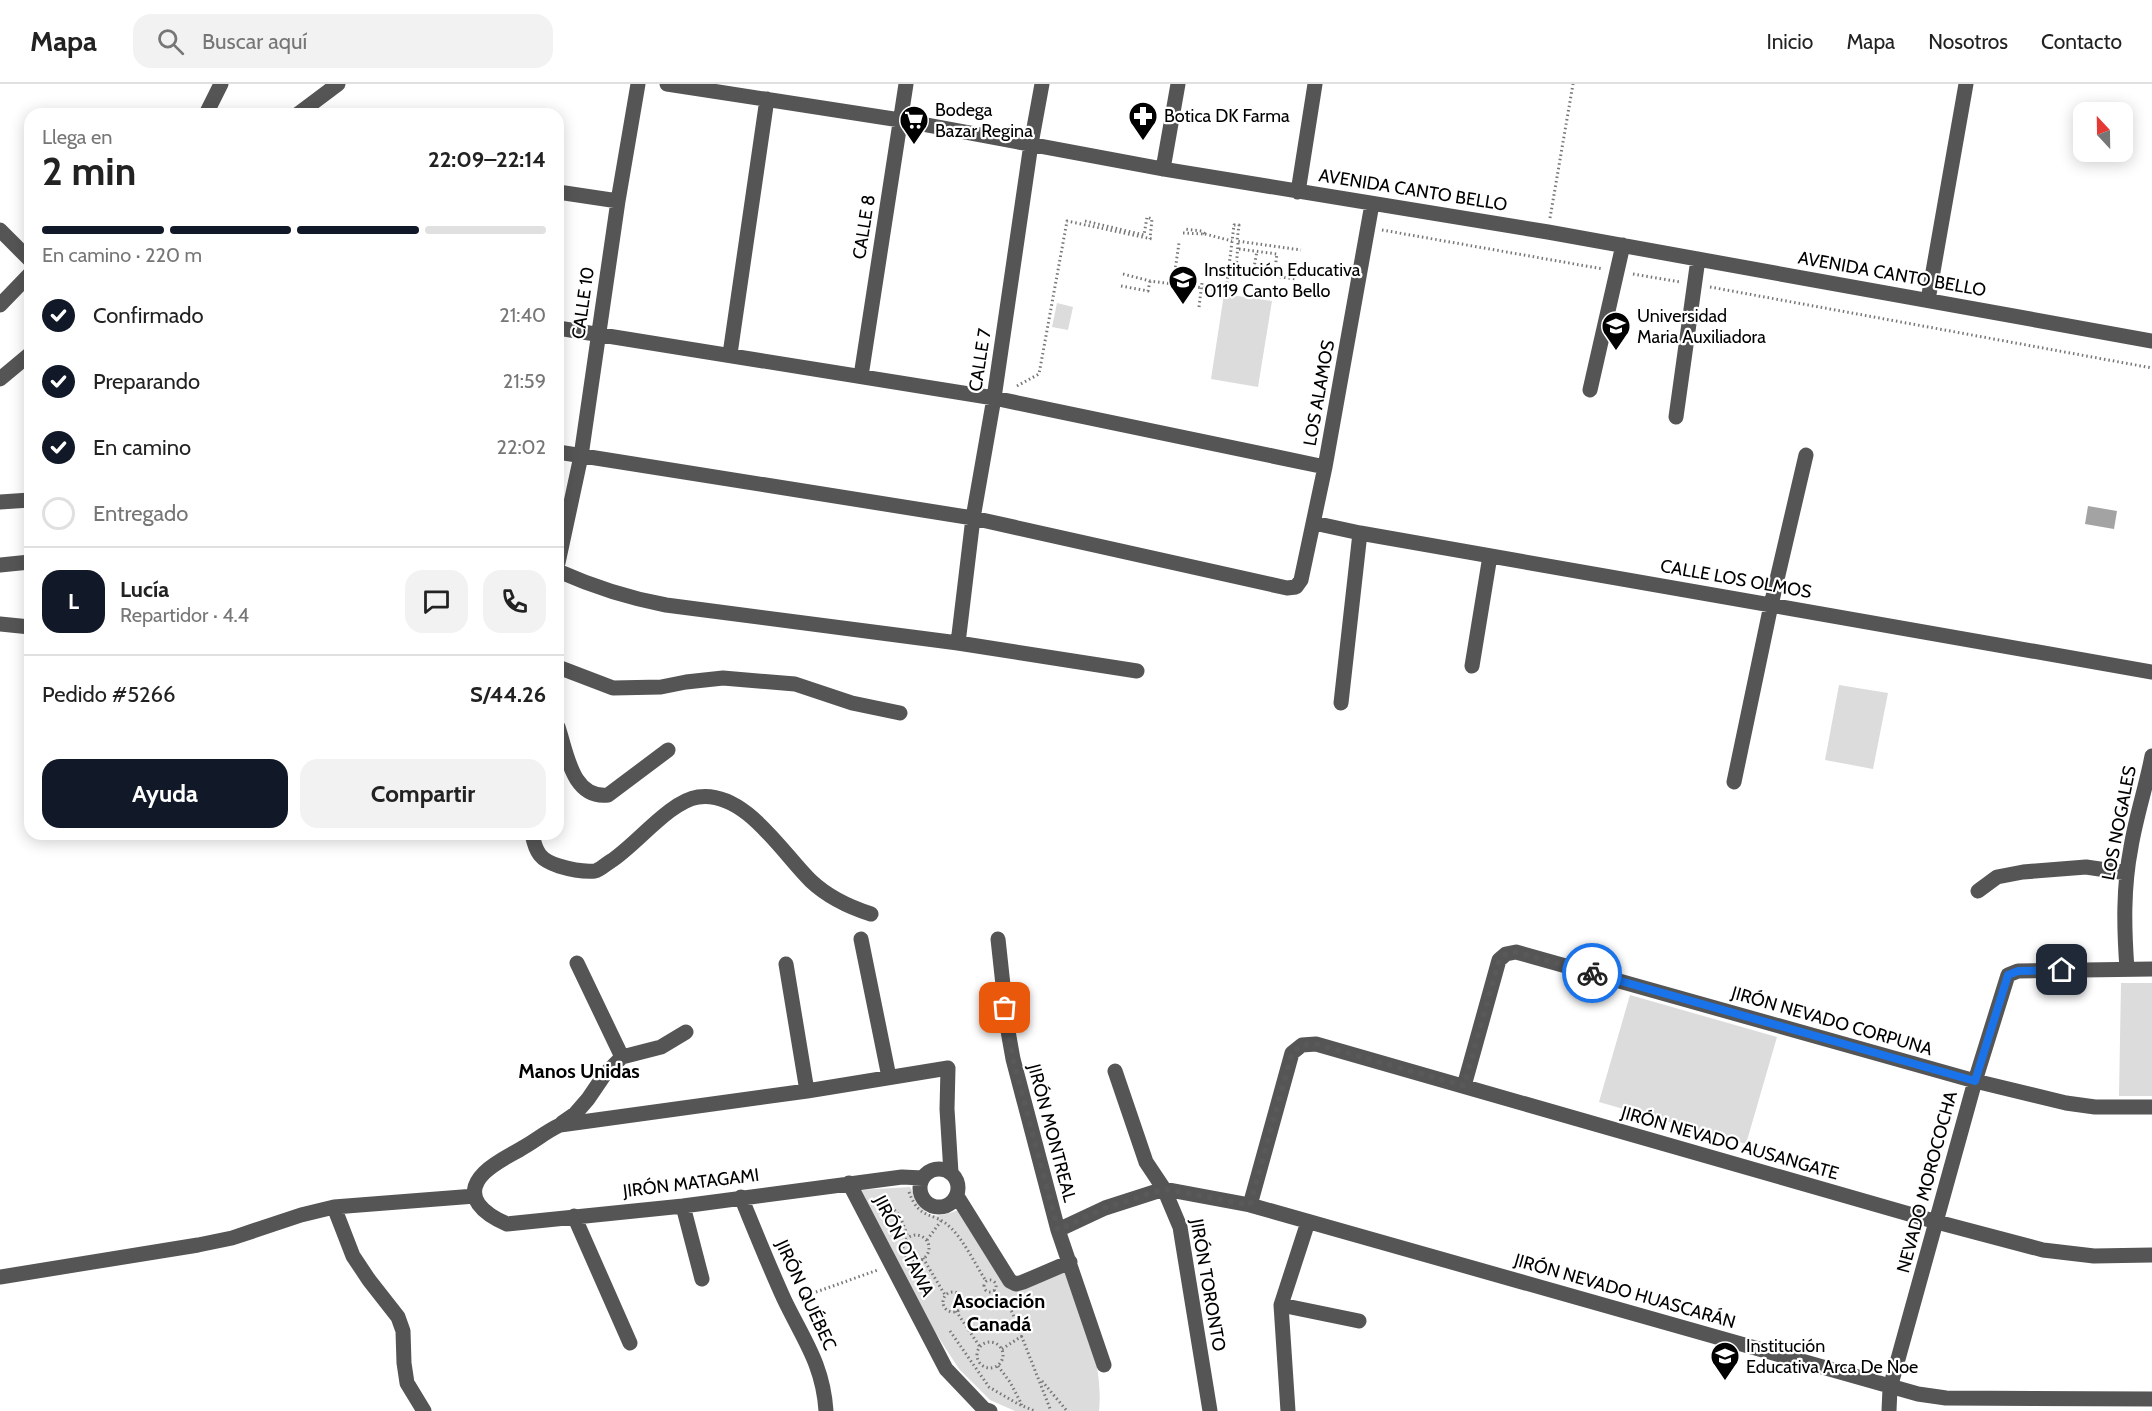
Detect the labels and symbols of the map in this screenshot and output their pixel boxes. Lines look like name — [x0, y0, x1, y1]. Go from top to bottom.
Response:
place label: Bodega Bazar Regina — [935, 99, 1033, 142]
pharmacy icon: Botica DK Farma — [1127, 100, 1159, 142]
north arrow — [2073, 102, 2133, 162]
supermarket icon: Bodega Bazar Regina — [898, 104, 930, 146]
place label: Botica DK Farma — [1164, 105, 1290, 127]
street label: AVENIDA CANTO BELLO — [1317, 164, 1509, 216]
street label: CALLE 8 — [848, 193, 880, 261]
street label: AVENIDA CANTO BELLO — [1796, 247, 1988, 301]
place label: Institución Educativa 0119 Canto Bello — [1204, 259, 1361, 302]
school or university icon: Institución Educativa 0119 Canto Bello — [1167, 264, 1199, 306]
street label: CALLE 10 — [567, 265, 599, 341]
place label: Universidad Maria Auxiliadora — [1637, 305, 1766, 348]
school or university icon: Universidad Maria Auxiliadora — [1600, 310, 1632, 352]
street label: CALLE 7 — [964, 327, 996, 393]
street label: LOS ALAMOS — [1299, 338, 1339, 448]
street label: CALLE LOS OLMOS — [1659, 555, 1813, 603]
street label: LOS NOGALES — [2097, 764, 2141, 882]
courier — [1562, 943, 1622, 1003]
pin — [2036, 944, 2087, 995]
street label: JIRÓN NEVADO CORPUNA — [1728, 981, 1935, 1060]
pin — [979, 982, 1030, 1033]
district label: Manos Unidas — [518, 1059, 640, 1083]
street label: JIRÓN MONTREAL — [1023, 1061, 1081, 1205]
street label: NEVADO MOROCOCHA — [1892, 1089, 1962, 1275]
street label: JIRÓN NEVADO AUSANGATE — [1618, 1101, 1841, 1185]
street label: JIRÓN MATAGAMI — [621, 1164, 760, 1202]
street label: JIRÓN OTAWA — [869, 1191, 939, 1300]
street label: JIRÓN TORONTO — [1185, 1216, 1230, 1353]
street label: JIRÓN QUÉBEC — [770, 1235, 841, 1354]
street label: JIRÓN NEVADO HUASCARÁN — [1511, 1249, 1738, 1333]
district label: Asociación Canadá — [953, 1289, 1045, 1336]
place label: Institución Educativa Arca De Noe — [1746, 1335, 1918, 1378]
school or university icon: Institución Educativa Arca De Noe — [1709, 1340, 1741, 1382]

